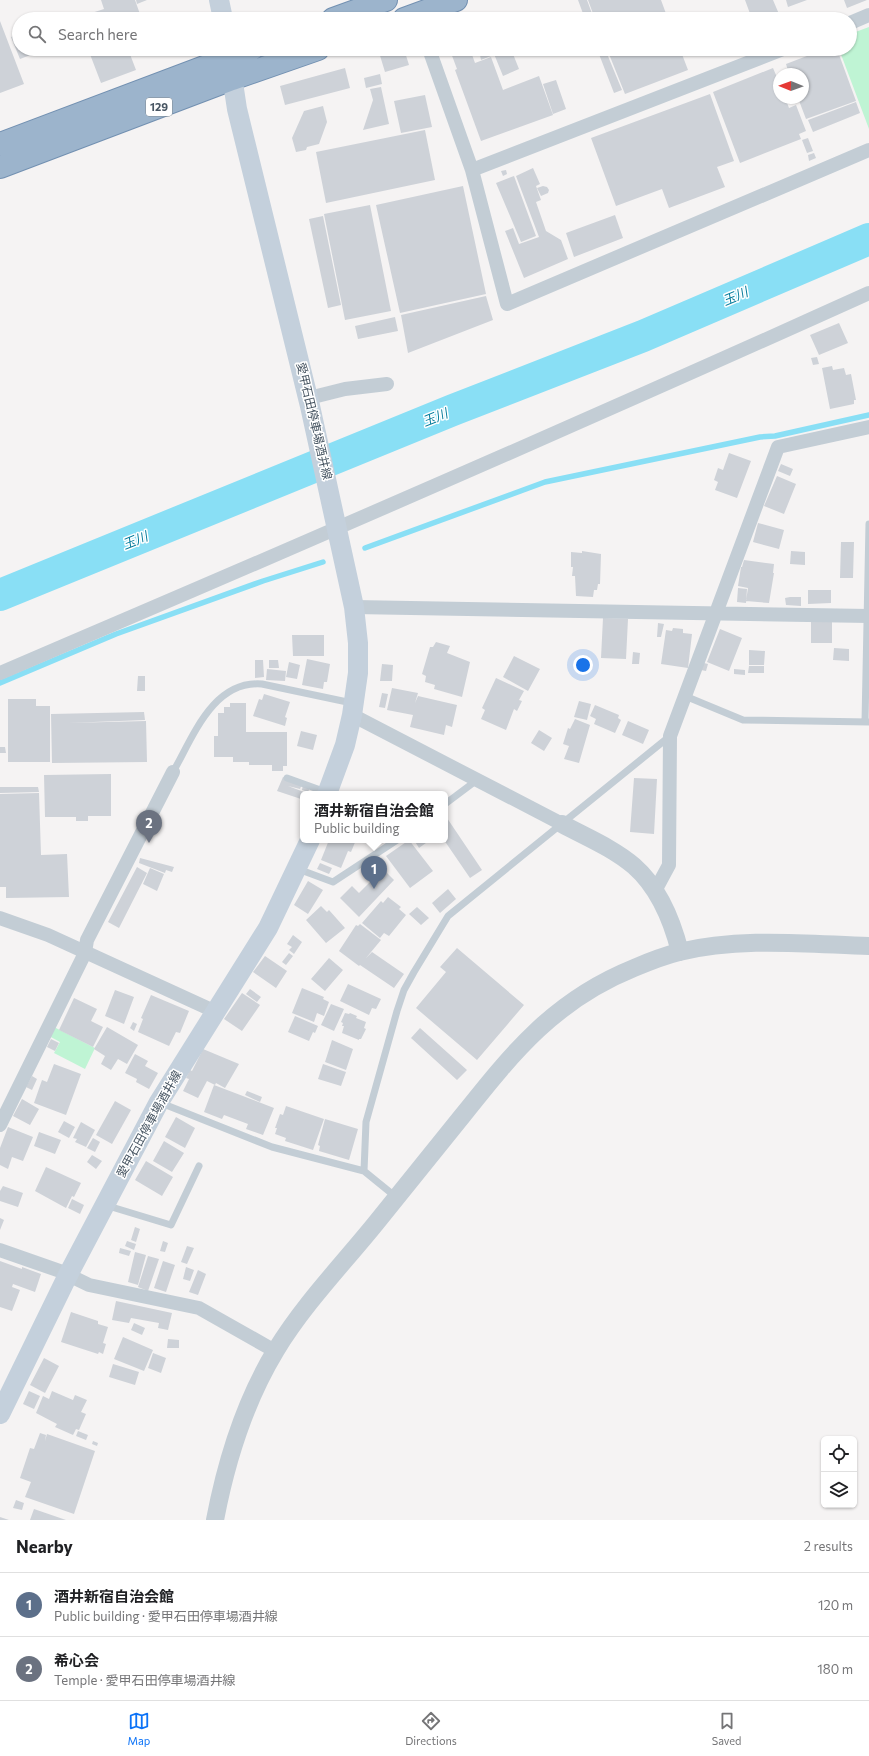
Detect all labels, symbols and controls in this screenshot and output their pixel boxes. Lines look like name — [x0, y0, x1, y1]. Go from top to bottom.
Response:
search box — [12, 12, 857, 56]
icon: search — [26, 23, 48, 45]
text: Search here — [58, 25, 137, 43]
north arrow — [773, 68, 809, 104]
road number: 129 — [146, 98, 172, 116]
water label: 玉川 — [720, 283, 752, 308]
street label: 愛甲石田停車場酒井線 — [295, 361, 335, 481]
water label: 玉川 — [420, 404, 452, 429]
water label: 玉川 — [120, 527, 152, 552]
your location — [573, 655, 593, 675]
popup — [300, 791, 448, 843]
text: 酒井新宿自治会館 — [314, 801, 434, 819]
pin: 2 — [136, 810, 162, 843]
text: Public building — [314, 820, 400, 836]
pin: 1 — [361, 856, 387, 889]
street label: 愛甲石田停車場酒井線 — [113, 1068, 183, 1179]
map controls — [821, 1436, 857, 1508]
button: locate — [821, 1436, 857, 1472]
button: layers — [821, 1472, 857, 1508]
text: Nearby — [16, 1536, 73, 1557]
text: 2 results — [804, 1538, 853, 1554]
text: 酒井新宿自治会館 — [54, 1587, 174, 1605]
text: 1 — [26, 1597, 32, 1613]
text: 120 m — [818, 1597, 853, 1613]
text: Public building · 愛甲石田停車場酒井線 — [54, 1608, 278, 1624]
text: 希心会 — [54, 1651, 99, 1669]
text: 2 — [25, 1661, 33, 1677]
text: 180 m — [817, 1661, 853, 1677]
text: Temple · 愛甲石田停車場酒井線 — [54, 1672, 235, 1688]
tab: Map — [128, 1710, 150, 1747]
tab: Directions — [405, 1710, 457, 1747]
tab: Saved — [712, 1710, 741, 1747]

